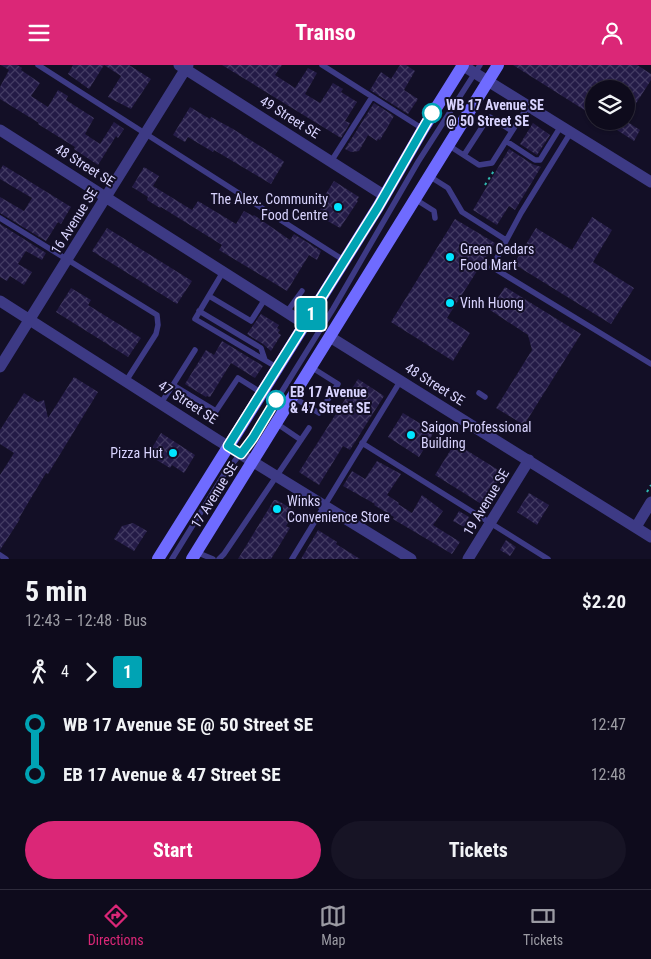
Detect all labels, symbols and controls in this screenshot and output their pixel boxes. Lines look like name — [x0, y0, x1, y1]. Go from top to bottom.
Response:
icon: menu — [25, 19, 53, 47]
icon: person — [598, 19, 626, 47]
text: Transo — [295, 20, 356, 45]
map controls — [585, 80, 635, 130]
button: layers — [585, 80, 635, 130]
street label: 49 Street SE — [257, 92, 323, 142]
place label: WB 17 Avenue SE @ 50 Street SE — [446, 97, 544, 129]
marker: WB 17 Avenue SE @ 50 Street SE — [422, 103, 442, 123]
street label: 48 Street SE — [52, 140, 118, 190]
street label: 16 Avenue SE — [47, 185, 101, 257]
place label: The Alex. Community Food Centre — [210, 191, 328, 223]
marker: The Alex. Community Food Centre — [332, 201, 344, 213]
place label: Green Cedars Food Mart — [460, 241, 534, 273]
marker: Green Cedars Food Mart — [444, 251, 456, 263]
place label: Vinh Huong — [460, 295, 524, 311]
marker: Vinh Huong — [444, 297, 456, 309]
line badge: 1 — [295, 298, 327, 330]
text: 1 — [306, 303, 316, 324]
street label: 48 Street SE — [402, 359, 468, 409]
street label: 47 Street SE — [155, 377, 221, 427]
place label: EB 17 Avenue & 47 Street SE — [290, 384, 371, 416]
marker: EB 17 Avenue & 47 Street SE — [266, 390, 286, 410]
place label: Saigon Professional Building — [421, 419, 532, 451]
marker: Saigon Professional Building — [405, 429, 417, 441]
place label: Pizza Hut — [110, 445, 163, 461]
marker: Pizza Hut — [167, 447, 179, 459]
street label: 17 Avenue SE — [187, 459, 241, 531]
street label: 19 Avenue SE — [460, 466, 512, 538]
place label: Winks Convenience Store — [287, 493, 390, 525]
marker: Winks Convenience Store — [271, 503, 283, 515]
text: 5 min — [25, 575, 87, 608]
text: $2.20 — [582, 590, 626, 613]
text: 12:43 – 12:48 · Bus — [25, 611, 147, 630]
icon: walk — [25, 658, 53, 686]
icon: forward — [77, 658, 105, 686]
text: 1 — [123, 661, 132, 682]
text: 4 — [61, 662, 69, 681]
text: WB 17 Avenue SE @ 50 Street SE — [63, 713, 313, 736]
text: 12:47 — [591, 715, 626, 734]
text: EB 17 Avenue & 47 Street SE — [63, 763, 281, 786]
text: 12:48 — [591, 765, 626, 784]
button: Start — [25, 821, 321, 879]
button: Tickets — [331, 821, 626, 879]
tab: Directions — [88, 902, 144, 948]
tab: Map — [319, 902, 347, 948]
tab: Tickets — [523, 902, 563, 948]

